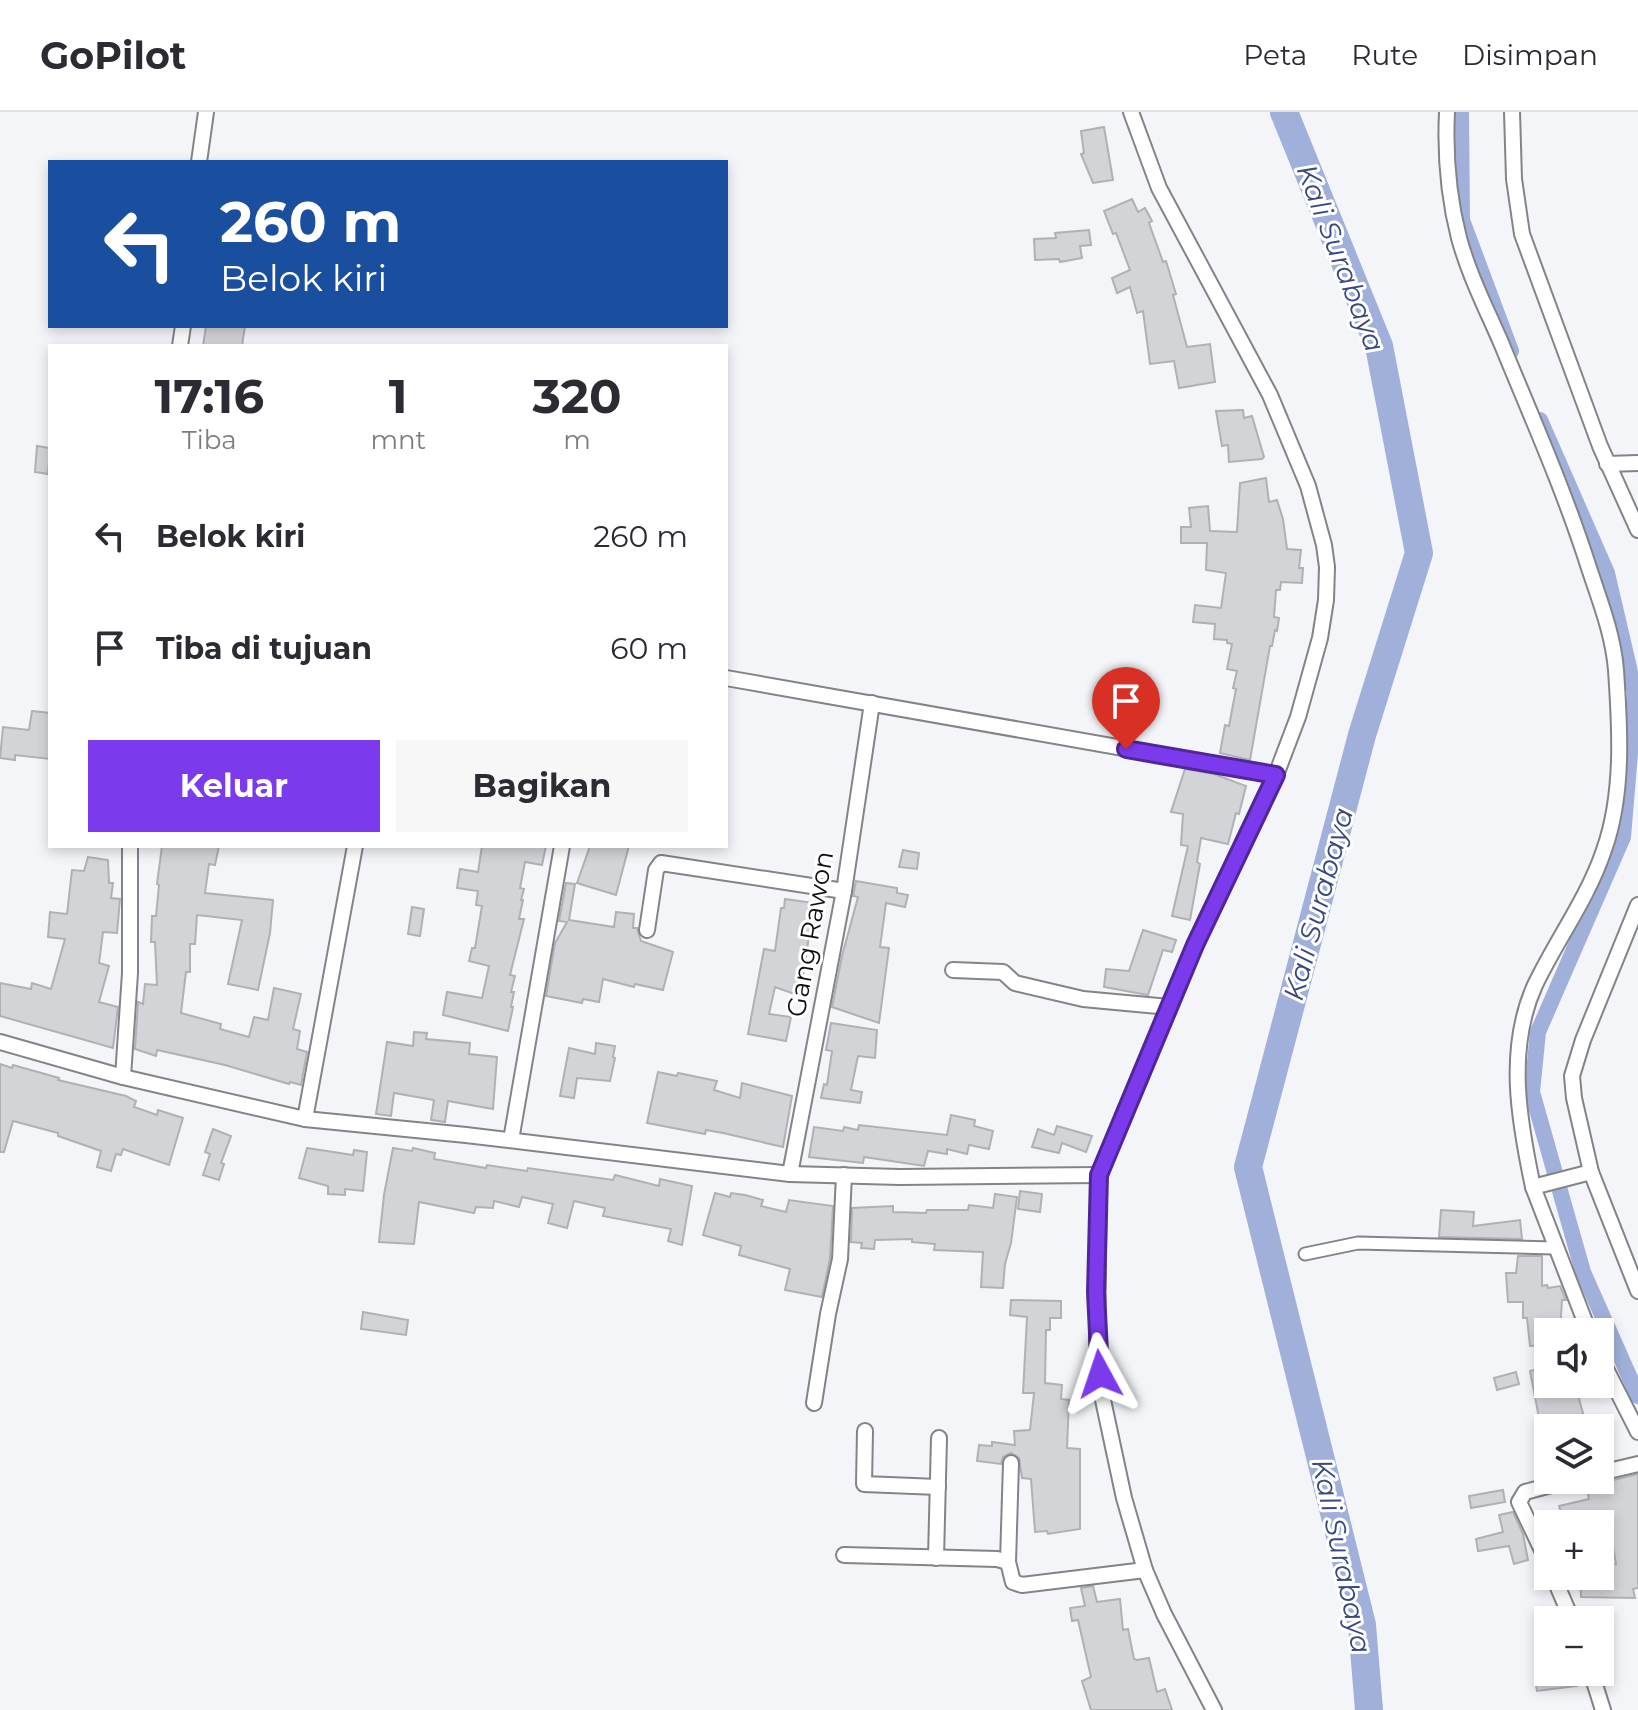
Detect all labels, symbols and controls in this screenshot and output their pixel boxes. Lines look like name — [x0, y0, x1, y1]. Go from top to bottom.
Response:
text: GoPilot — [40, 32, 186, 79]
text: Peta — [1243, 38, 1307, 72]
text: Rute — [1351, 38, 1418, 72]
text: Disimpan — [1462, 38, 1598, 72]
water label: Kali Surabaya — [1290, 159, 1392, 357]
text: 260 m — [220, 188, 401, 256]
icon: left — [88, 192, 192, 296]
text: Belok kiri — [220, 256, 387, 300]
text: 17:16 — [154, 367, 264, 425]
text: 1 — [389, 367, 408, 425]
text: 320 — [532, 367, 622, 425]
text: Tiba — [182, 424, 237, 456]
text: mnt — [370, 424, 426, 456]
text: m — [563, 424, 591, 456]
icon: left — [88, 514, 132, 558]
text: Belok kiri — [156, 518, 305, 555]
text: 260 m — [593, 518, 688, 555]
icon: arrive — [88, 626, 132, 670]
text: Tiba di tujuan — [156, 630, 372, 667]
text: 60 m — [610, 630, 688, 667]
pin — [1092, 667, 1160, 749]
icon: arrive — [1104, 679, 1148, 723]
button: Keluar — [88, 740, 380, 832]
button: Bagikan — [396, 740, 688, 832]
water label: Kali Surabaya — [1276, 804, 1360, 1004]
street label: Gang Rawon — [780, 849, 840, 1019]
map controls — [1534, 1318, 1614, 1686]
button: sound — [1534, 1318, 1614, 1398]
position arrow — [1058, 1332, 1142, 1416]
button: layers — [1534, 1414, 1614, 1494]
water label: Kali Surabaya — [1305, 1456, 1379, 1656]
button: + — [1534, 1510, 1614, 1590]
button: − — [1534, 1606, 1614, 1686]

